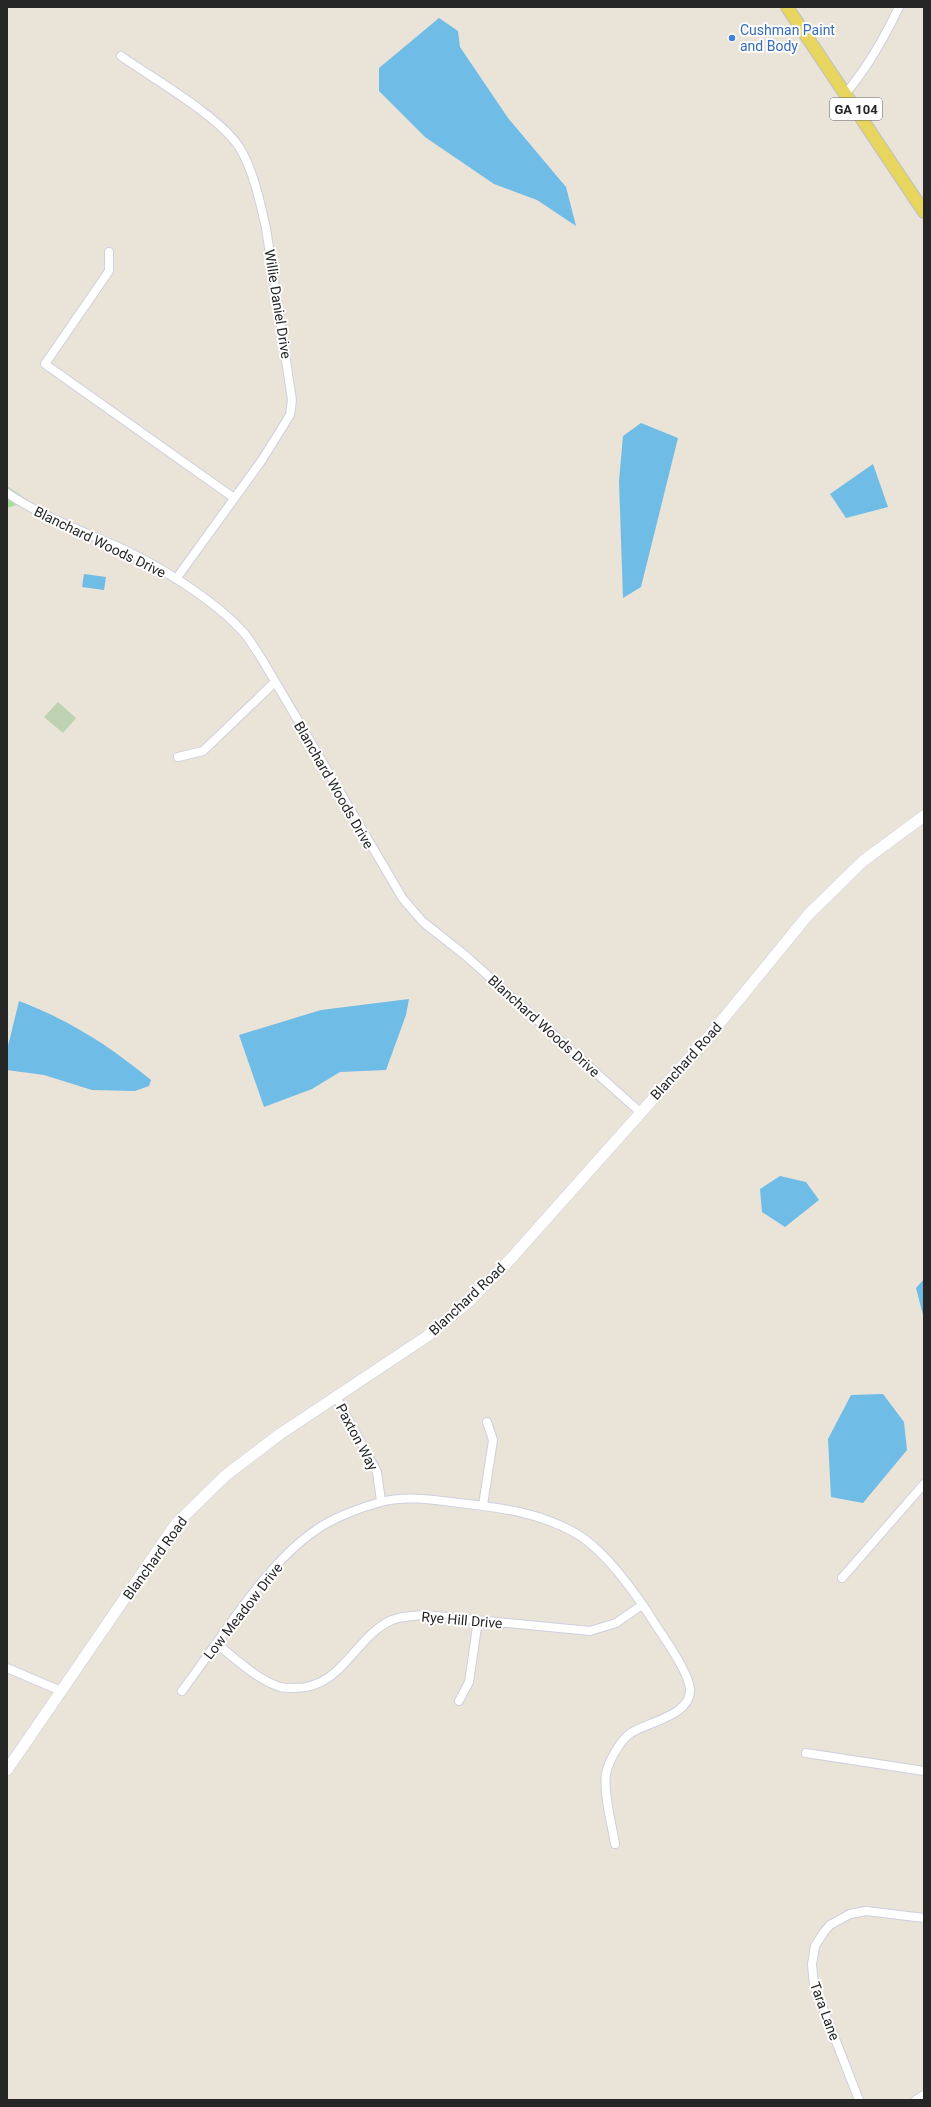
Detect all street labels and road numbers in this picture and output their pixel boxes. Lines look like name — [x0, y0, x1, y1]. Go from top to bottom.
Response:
road number: GA 104 — [830, 98, 882, 120]
street label: Willie Daniel Drive — [261, 248, 295, 360]
street label: Blanchard Woods Drive — [32, 503, 168, 581]
street label: Blanchard Woods Drive — [291, 718, 377, 852]
street label: Blanchard Woods Drive — [485, 972, 603, 1080]
street label: Blanchard Road — [647, 1019, 725, 1103]
street label: Blanchard Road — [426, 1260, 508, 1338]
street label: Paxton Way — [333, 1401, 381, 1473]
street label: Blanchard Road — [120, 1514, 190, 1602]
street label: Low Meadow Drive — [200, 1560, 286, 1662]
street label: Rye Hill Drive — [421, 1608, 503, 1632]
street label: Tara Lane — [807, 1980, 843, 2042]

